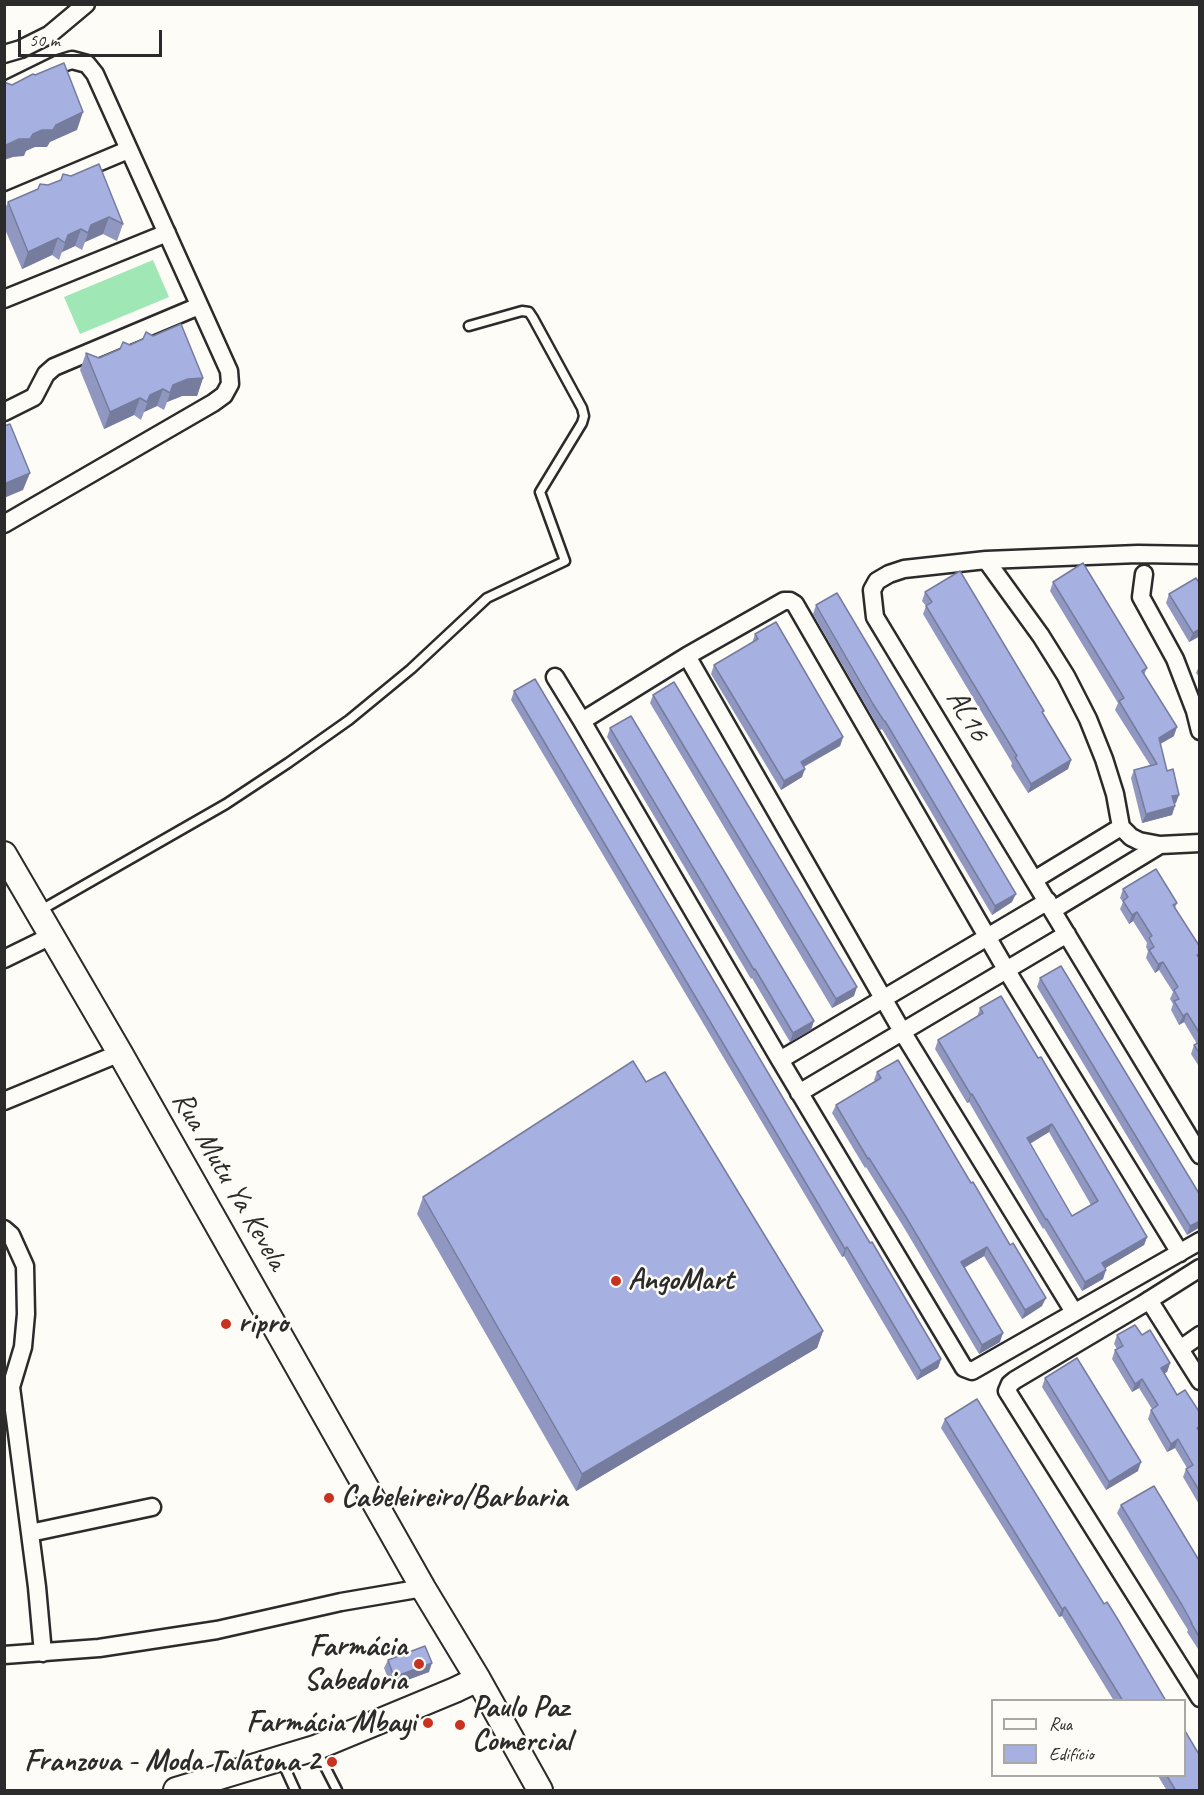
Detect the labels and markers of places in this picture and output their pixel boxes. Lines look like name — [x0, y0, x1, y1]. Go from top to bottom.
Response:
place label: AngoMart — [628, 1263, 733, 1299]
marker: AngoMart — [609, 1274, 623, 1288]
place label: ripro — [238, 1306, 288, 1342]
marker: ripro — [219, 1317, 233, 1331]
place label: Cabeleireiro/Barbaria — [341, 1480, 567, 1516]
marker: Cabeleireiro/Barbaria — [322, 1491, 336, 1505]
place label: Farmácia Sabedoria — [304, 1629, 407, 1700]
marker: Farmácia Sabedoria — [412, 1657, 426, 1671]
place label: Paulo Paz Comercial — [472, 1690, 571, 1760]
place label: Farmácia Mbayi — [246, 1705, 416, 1741]
marker: Farmácia Mbayi — [421, 1716, 435, 1730]
marker: Paulo Paz Comercial — [453, 1718, 467, 1732]
place label: Franzoua - Moda Talatona 2 — [24, 1744, 320, 1780]
marker: Franzoua - Moda Talatona 2 — [325, 1755, 339, 1769]

